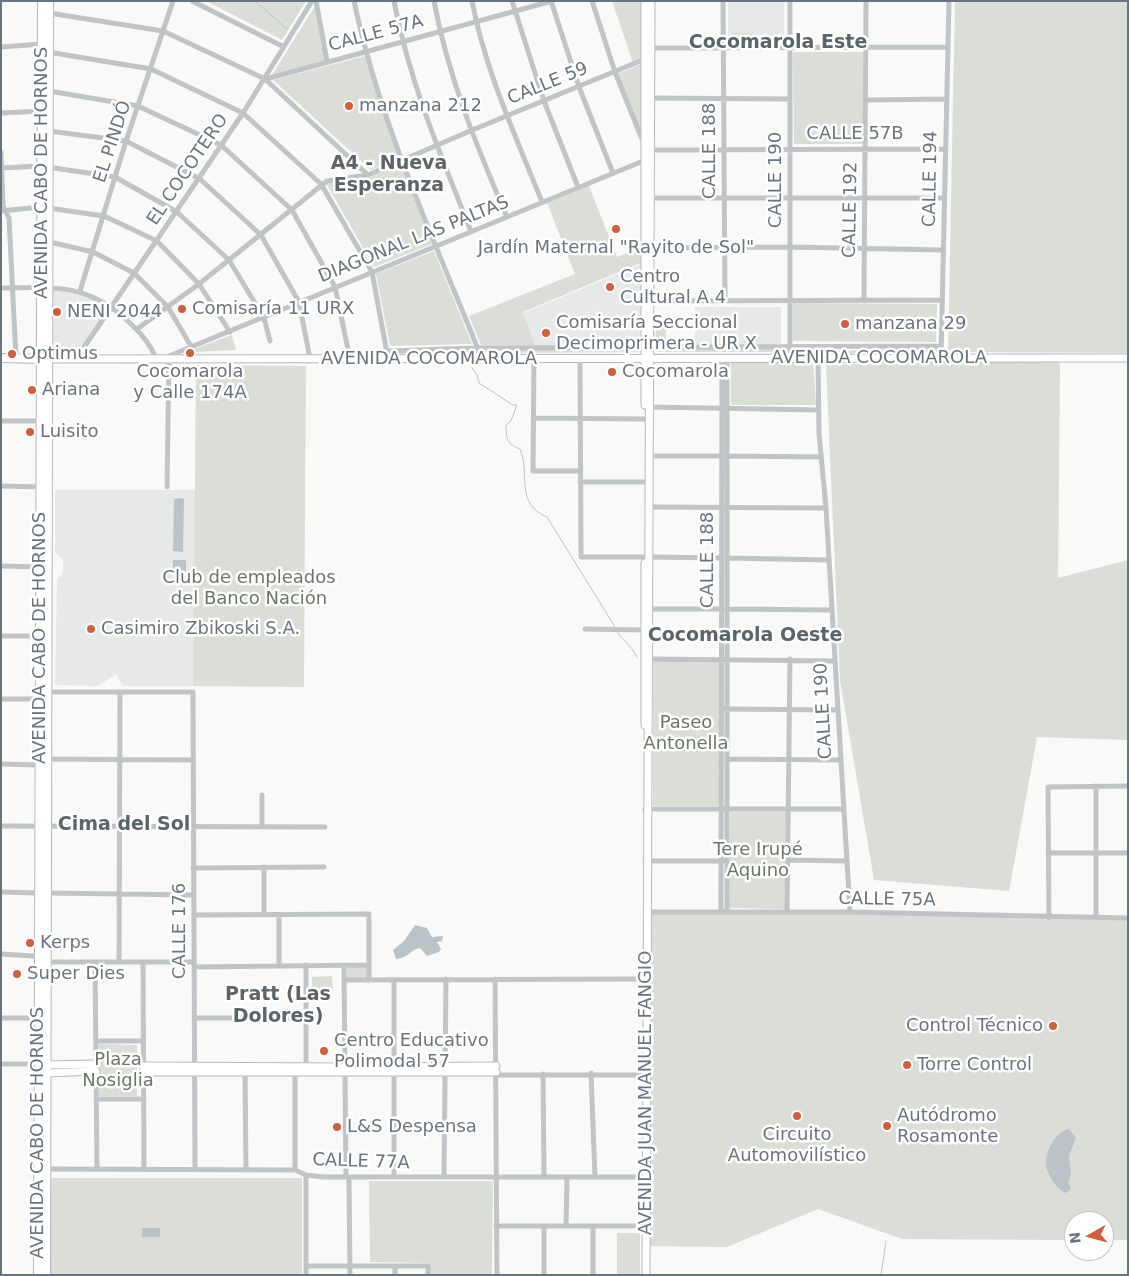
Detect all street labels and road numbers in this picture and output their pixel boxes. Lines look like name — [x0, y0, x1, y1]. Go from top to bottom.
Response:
street label: CALLE 57A — [326, 11, 426, 57]
street label: AVENIDA CABO DE HORNOS — [31, 47, 53, 299]
street label: CALLE 59 — [505, 58, 591, 110]
street label: EL PINDÓ — [90, 98, 136, 186]
street label: CALLE 188 — [699, 103, 721, 199]
street label: EL COCOTERO — [143, 110, 233, 230]
street label: CALLE 57B — [806, 123, 904, 145]
street label: CALLE 194 — [919, 131, 943, 227]
street label: CALLE 190 — [765, 132, 787, 228]
street label: CALLE 192 — [839, 162, 863, 258]
street label: DIAGONAL LAS PALTAS — [316, 192, 512, 288]
street label: AVENIDA COCOMAROLA — [771, 347, 987, 369]
street label: AVENIDA COCOMAROLA — [321, 348, 537, 370]
street label: AVENIDA CABO DE HORNOS — [29, 512, 51, 764]
street label: CALLE 188 — [697, 512, 719, 608]
street label: CALLE 190 — [811, 662, 837, 760]
street label: CALLE 176 — [169, 883, 191, 979]
street label: CALLE 75A — [838, 888, 936, 912]
street label: AVENIDA JUAN MANUEL FANGIO — [635, 951, 657, 1235]
street label: AVENIDA CABO DE HORNOS — [27, 1007, 49, 1259]
street label: CALLE 77A — [312, 1150, 410, 1174]

